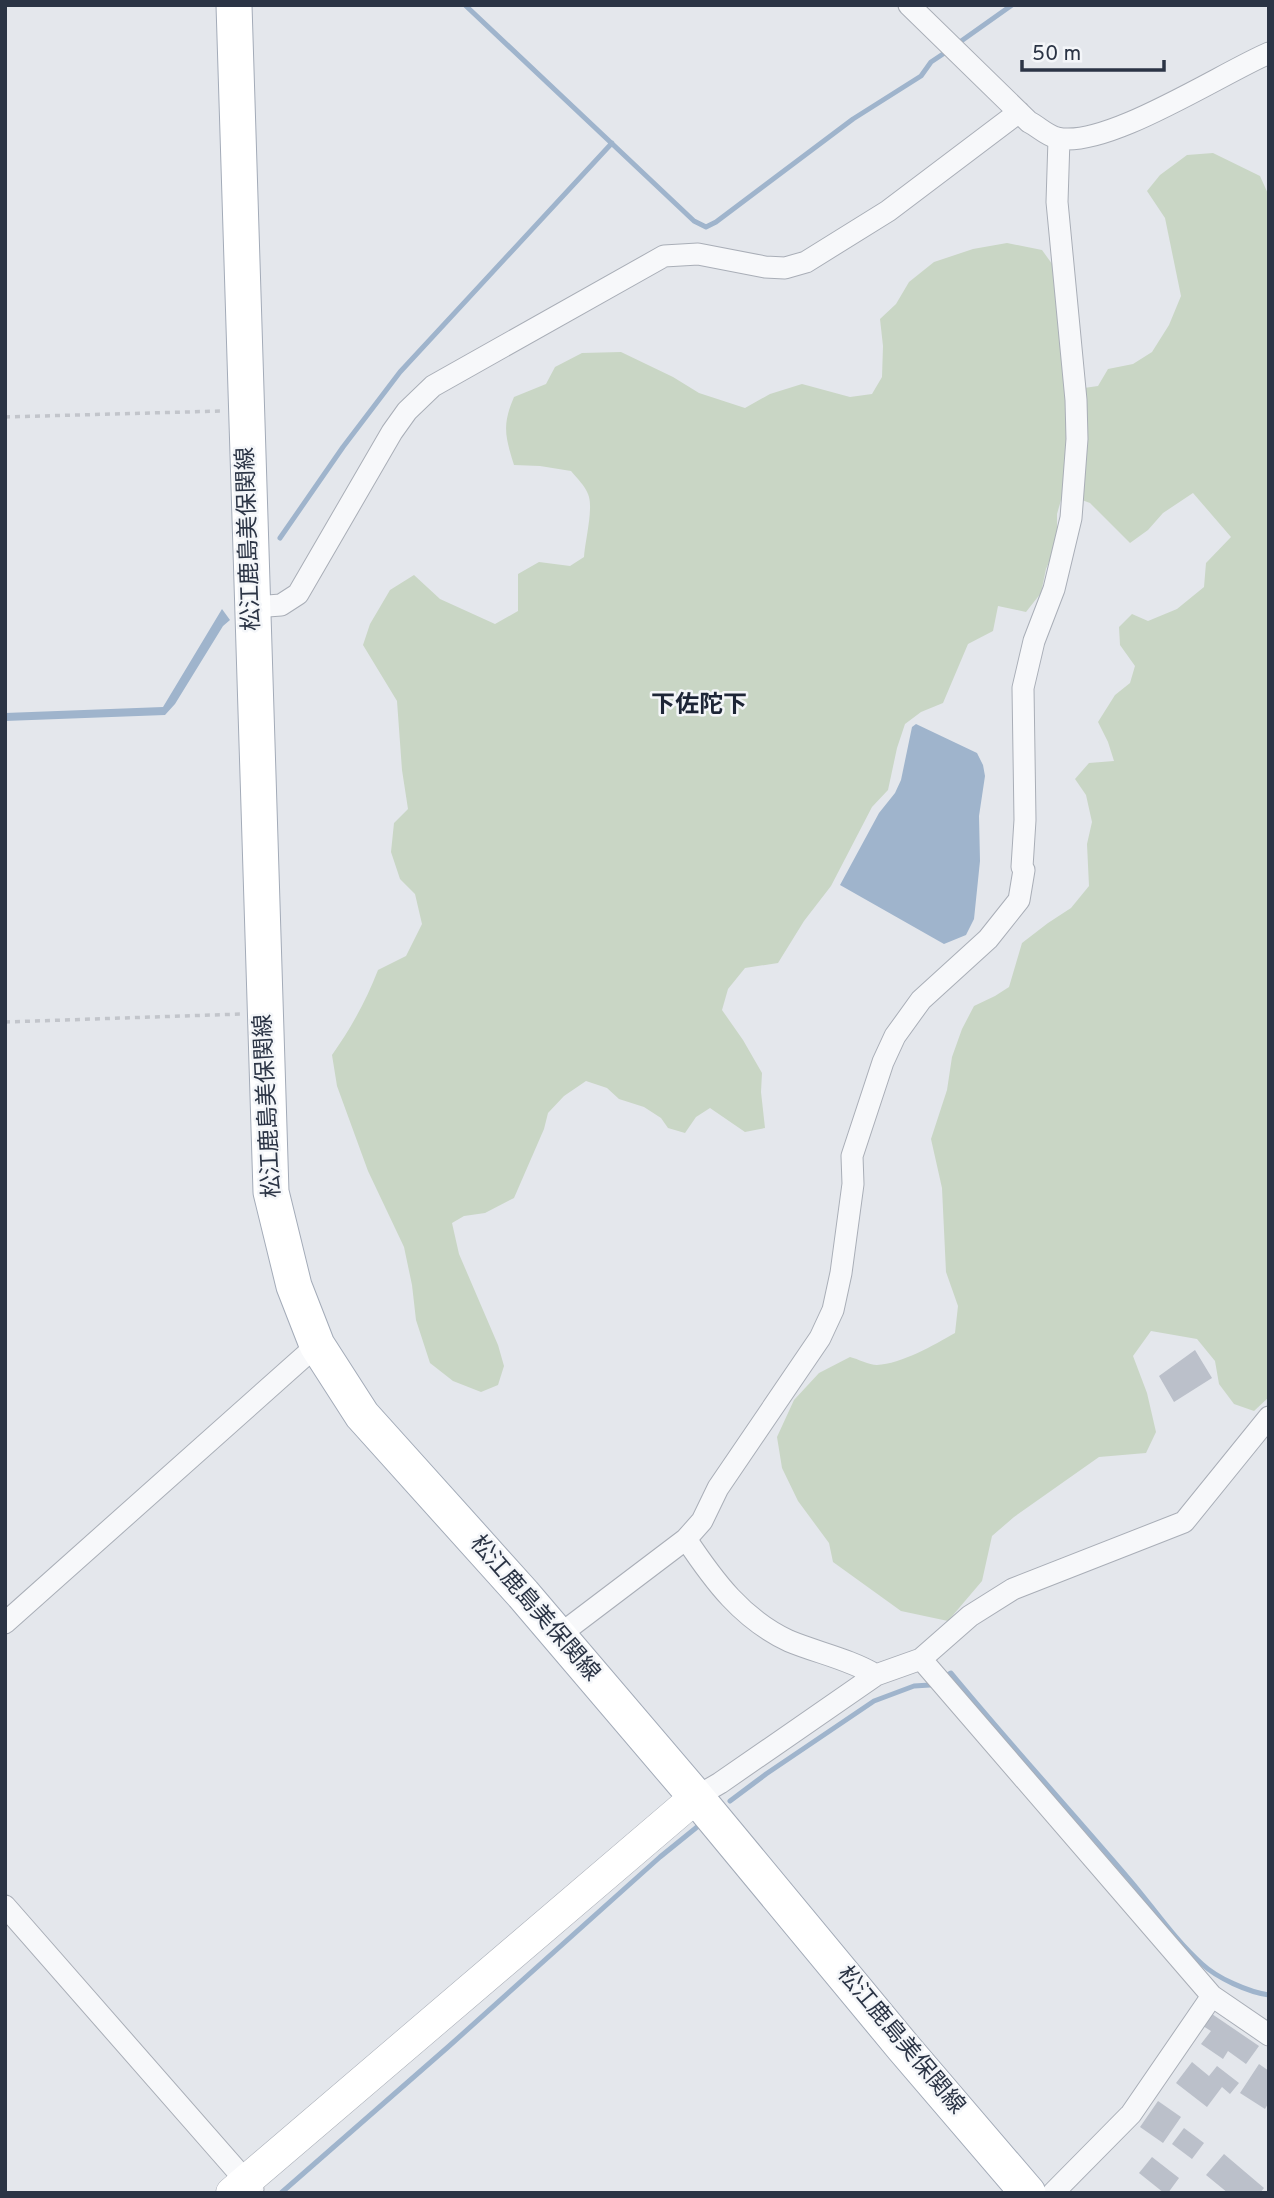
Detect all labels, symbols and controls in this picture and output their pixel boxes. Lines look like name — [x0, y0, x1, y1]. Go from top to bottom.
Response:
scale bar — [1022, 28, 1164, 72]
text: 50 m — [1032, 41, 1081, 68]
street label: 松江鹿島美保関線 — [232, 447, 268, 631]
district label: 下佐陀下 — [651, 691, 747, 721]
street label: 松江鹿島美保関線 — [250, 1013, 288, 1199]
street label: 松江鹿島美保関線 — [463, 1530, 605, 1688]
street label: 松江鹿島美保関線 — [830, 1961, 970, 2121]

